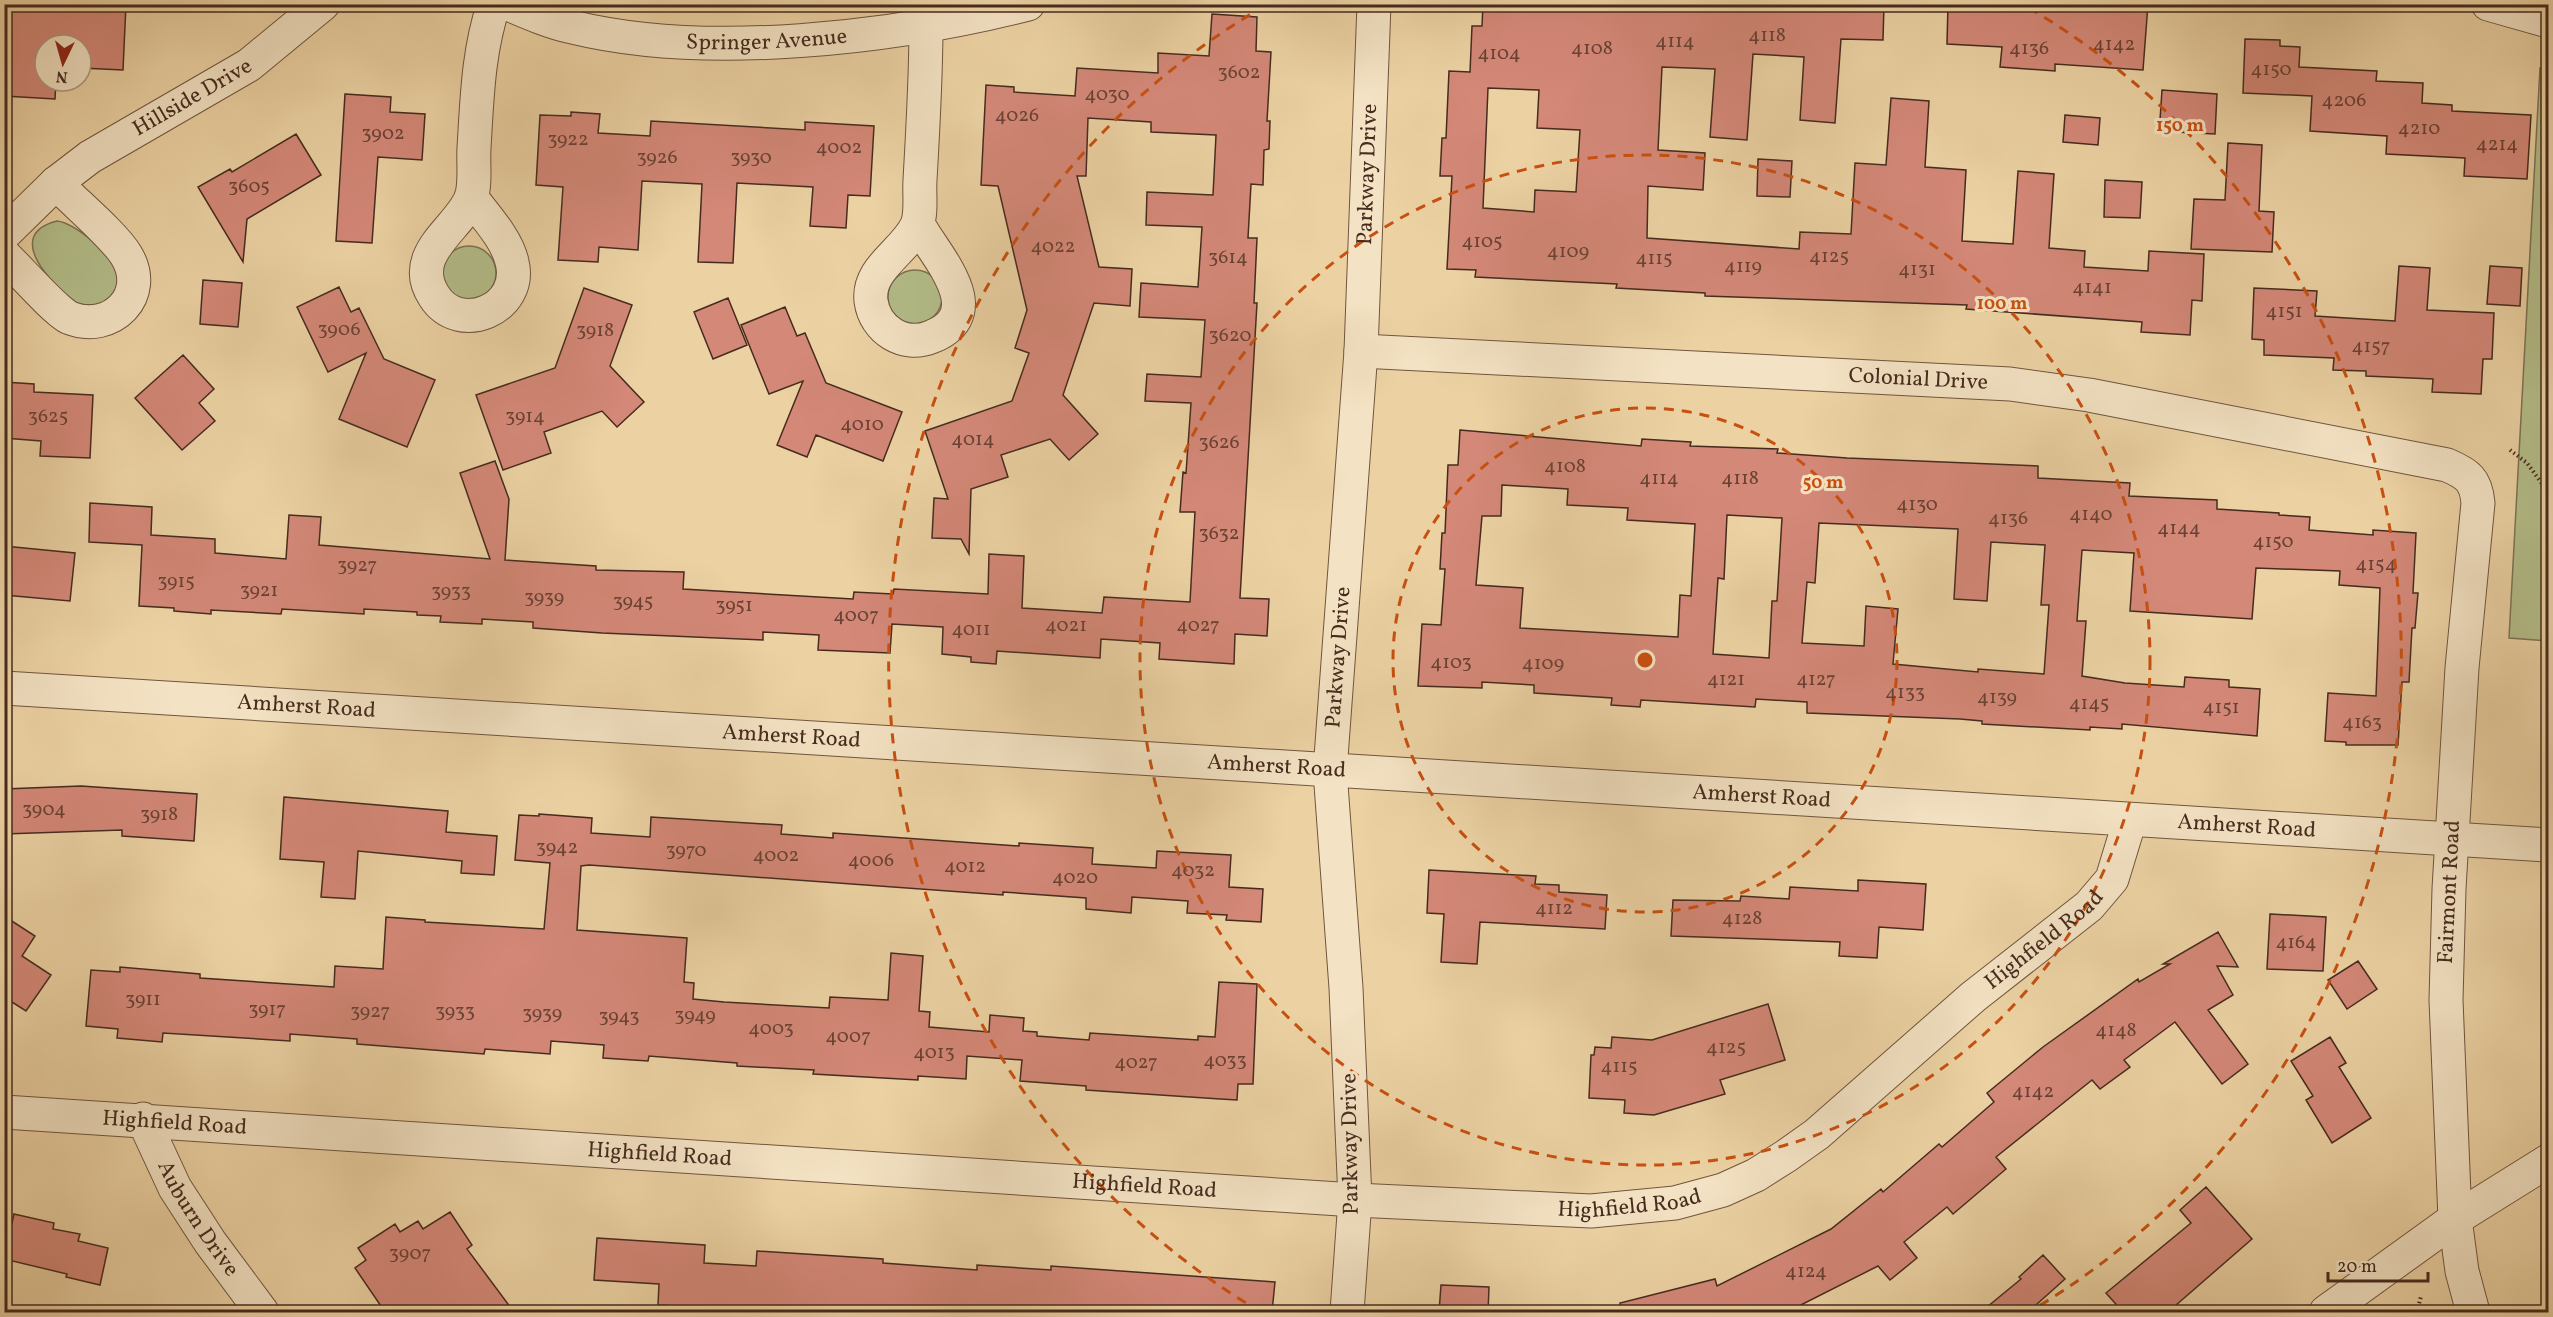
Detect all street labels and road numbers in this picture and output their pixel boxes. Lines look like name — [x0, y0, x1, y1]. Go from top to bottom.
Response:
street label: Springer Avenue — [686, 21, 849, 59]
street label: Hillside Drive — [127, 51, 258, 145]
street label: Parkway Drive — [1349, 103, 1386, 246]
street label: Colonial Drive — [1848, 360, 1989, 398]
street label: Parkway Drive — [1318, 586, 1359, 729]
street label: Amherst Road — [236, 687, 377, 726]
street label: Amherst Road — [721, 717, 862, 756]
street label: Amherst Road — [1206, 747, 1347, 786]
street label: Amherst Road — [1691, 777, 1832, 816]
street label: Amherst Road — [2176, 807, 2317, 846]
street label: Fairmont Road — [2431, 819, 2469, 965]
street label: Highfield Road — [1978, 883, 2111, 998]
street label: Parkway Drive — [1334, 1073, 1368, 1215]
street label: Highfield Road — [101, 1103, 248, 1143]
street label: Highfield Road — [586, 1135, 733, 1175]
street label: Auburn Drive — [149, 1156, 246, 1283]
street label: Highfield Road — [1071, 1166, 1218, 1206]
street label: Highfield Road — [1557, 1181, 1705, 1227]

